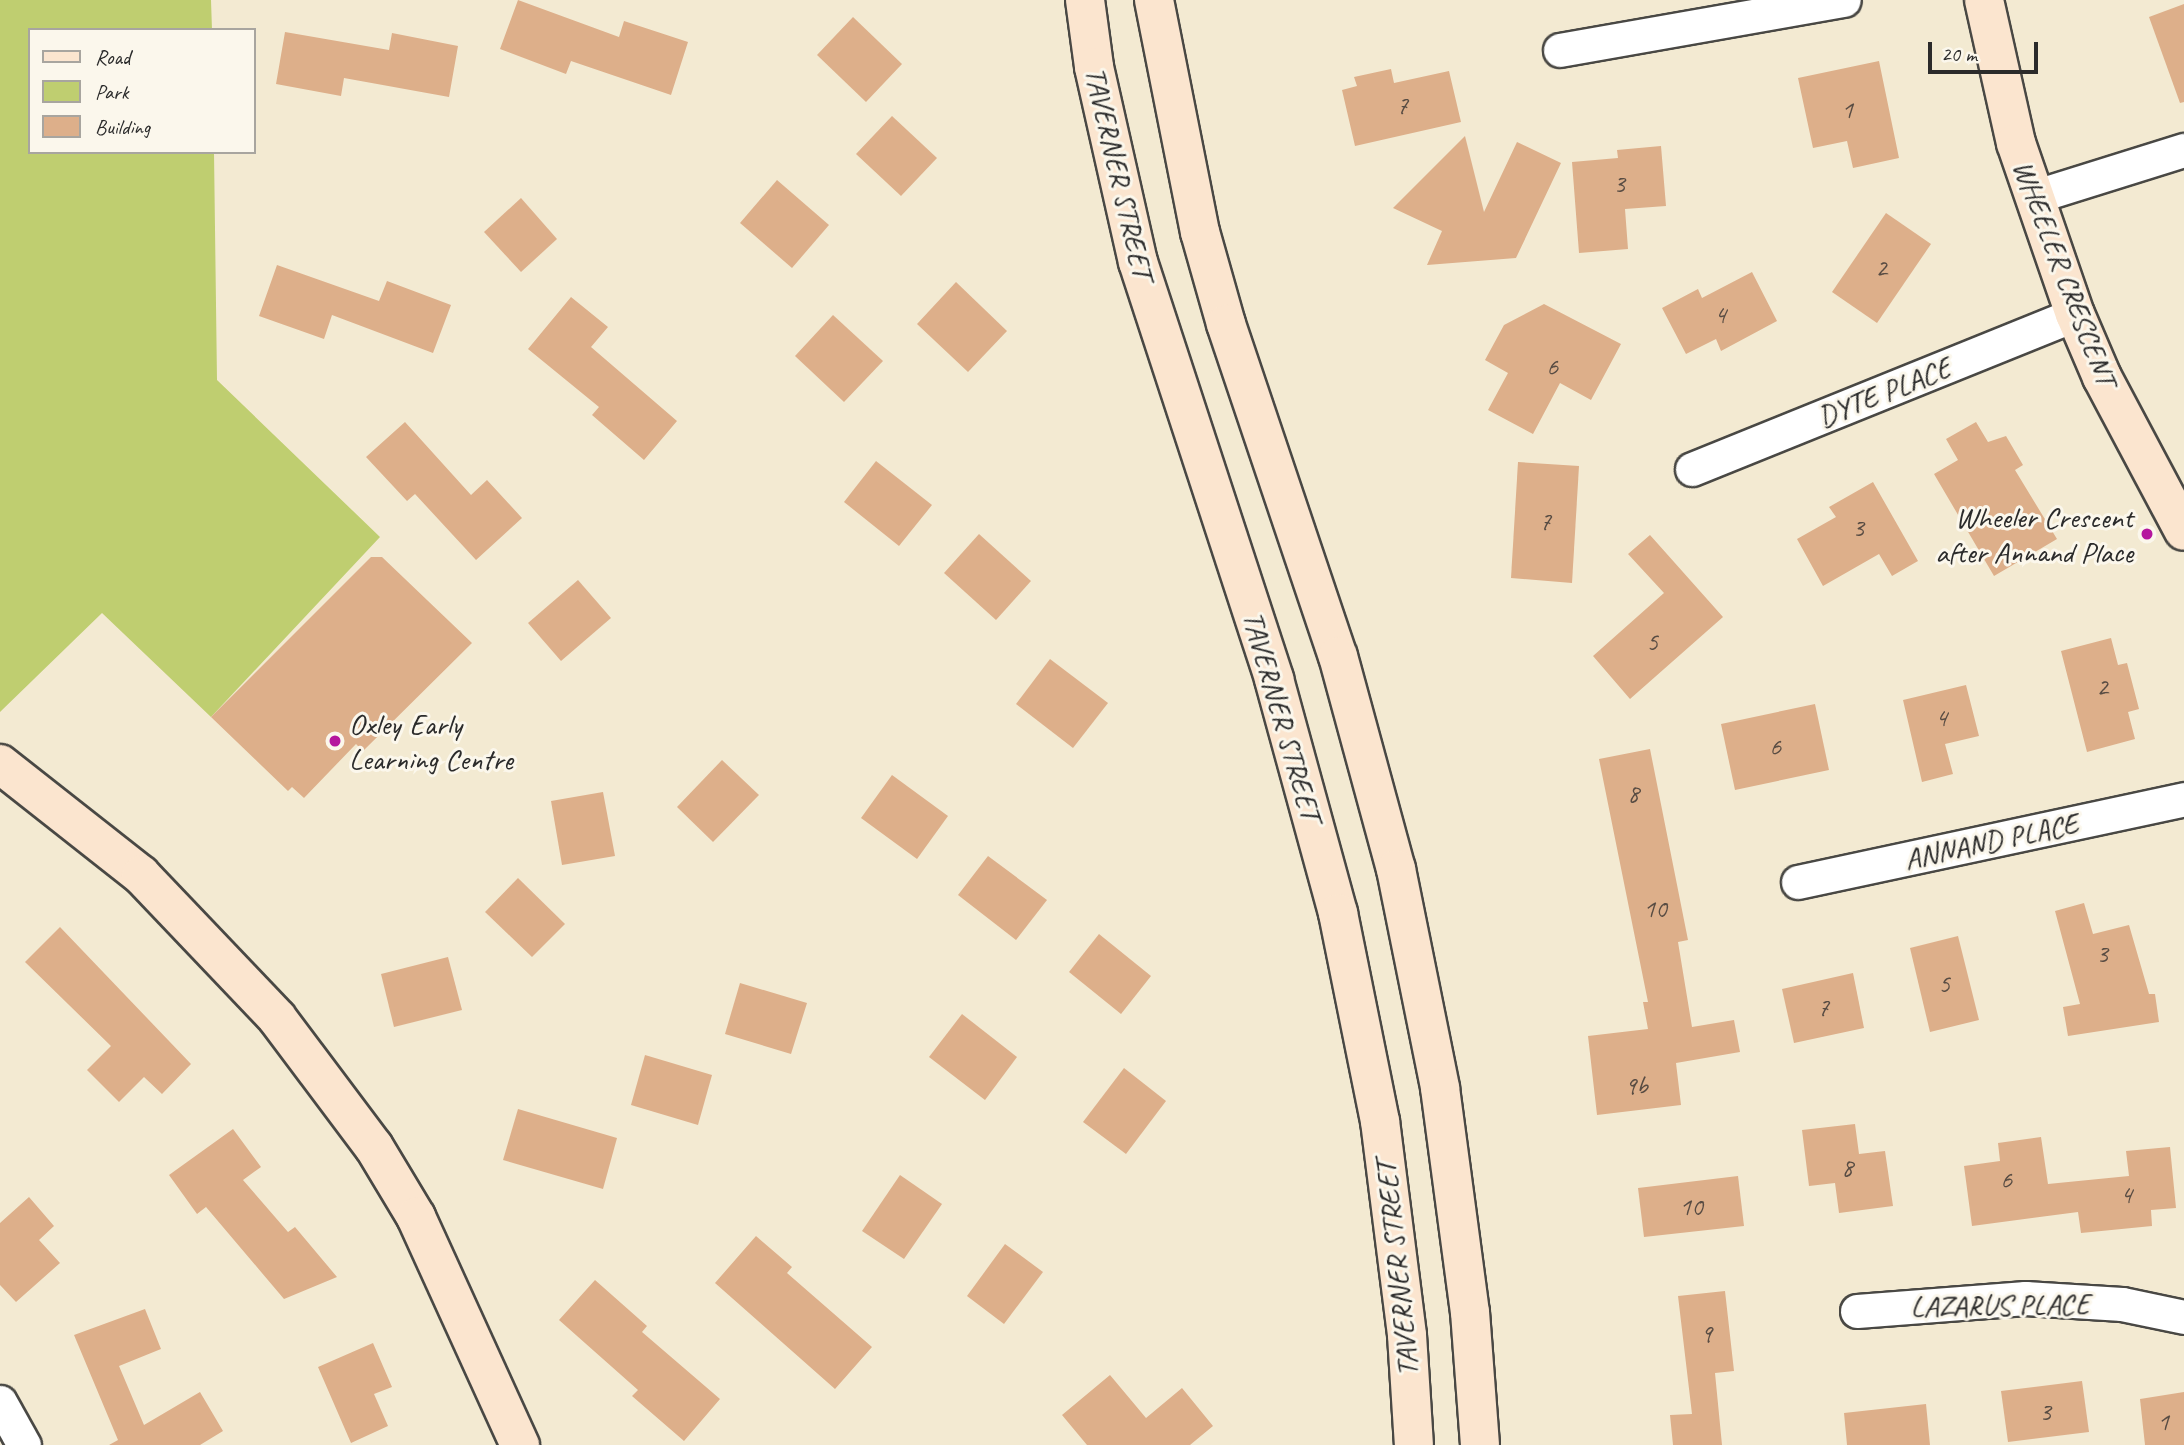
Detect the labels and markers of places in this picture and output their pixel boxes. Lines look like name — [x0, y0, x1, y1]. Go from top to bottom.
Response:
place label: Wheeler Crescent after Annand Place — [1935, 499, 2133, 570]
marker: Wheeler Crescent after Annand Place — [2139, 526, 2155, 542]
place label: Oxley Early Learning Centre — [349, 706, 513, 776]
marker: Oxley Early Learning Centre — [327, 733, 343, 749]

